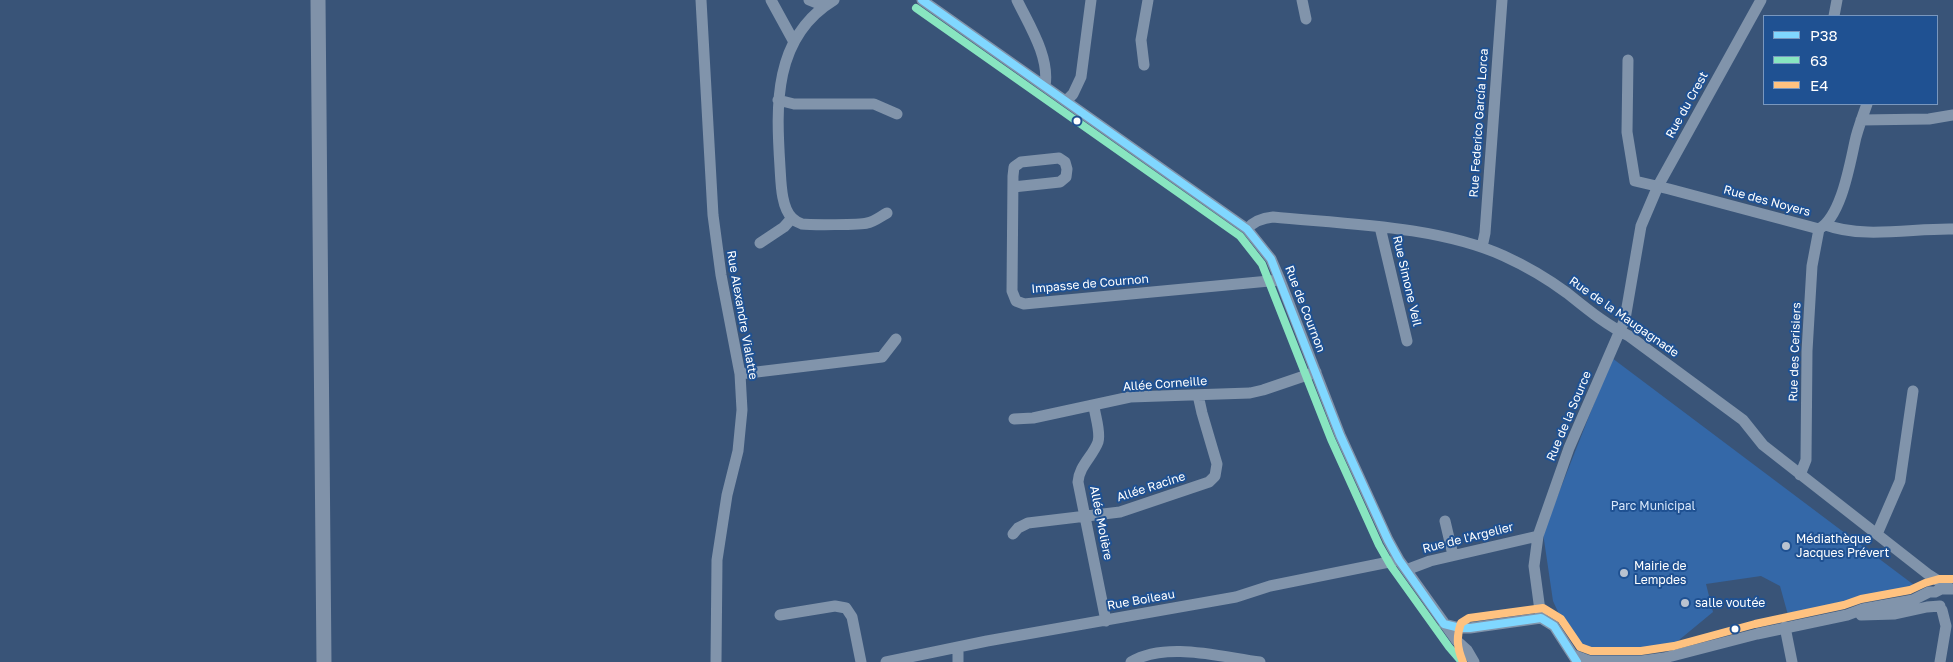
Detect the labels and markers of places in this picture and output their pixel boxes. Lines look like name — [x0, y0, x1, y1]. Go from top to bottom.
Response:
unlabelled marker — [1072, 116, 1082, 126]
place label: Médiathèque Jacques Prévert — [1796, 532, 1889, 560]
marker: Médiathèque Jacques Prévert — [1780, 540, 1792, 552]
place label: Mairie de Lempdes — [1634, 559, 1687, 587]
marker: Mairie de Lempdes — [1618, 567, 1630, 579]
place label: salle voutée — [1695, 596, 1765, 610]
marker: salle voutée — [1679, 597, 1691, 609]
unlabelled marker — [1730, 624, 1740, 634]

